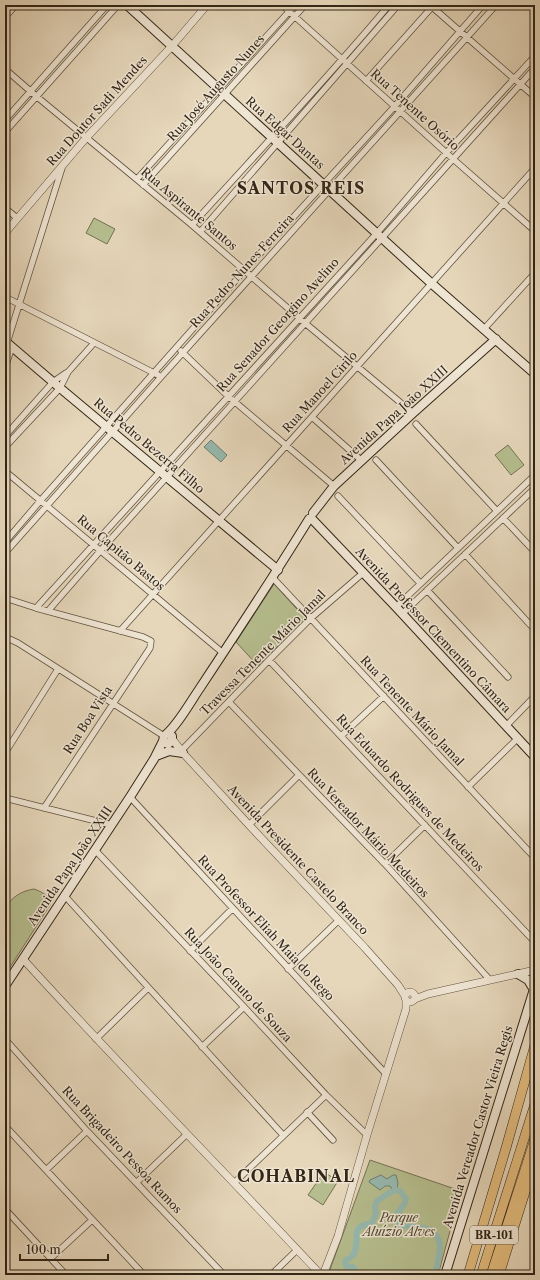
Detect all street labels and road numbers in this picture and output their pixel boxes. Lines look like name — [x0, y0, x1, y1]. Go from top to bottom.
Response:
street label: Rua José Augusto Nunes — [164, 31, 267, 144]
street label: Rua Doutor Sadi Mendes — [43, 53, 150, 169]
street label: Rua Tenente Osório — [368, 66, 463, 153]
street label: Rua Edgar Dantas — [243, 93, 328, 172]
street label: Rua Aspirante Santos — [138, 164, 240, 253]
street label: Rua Pedro Nunes Ferreira — [187, 210, 297, 331]
street label: Rua Senador Georgino Avelino — [213, 254, 342, 395]
street label: Rua Manoel Cirilo — [279, 348, 360, 436]
street label: Avenida Papa João XXIII — [336, 362, 451, 468]
street label: Rua Pedro Bezerra Filho — [91, 395, 208, 496]
street label: Rua Capitão Bastos — [74, 512, 168, 594]
street label: Avenida Professor Clementino Câmara — [352, 543, 515, 716]
street label: Travessa Tenente Mário Jamal — [197, 586, 329, 718]
street label: Rua Tenente Mário Jamal — [358, 653, 468, 769]
street label: Rua Boa Vista — [60, 682, 116, 757]
street label: Rua Eduardo Rodrigues de Medeiros — [333, 711, 487, 874]
street label: Rua Vereador Mário Medeiros — [304, 765, 432, 900]
street label: Avenida Presidente Castelo Branco — [224, 781, 372, 938]
street label: Avenida Papa João XXIII — [24, 803, 115, 929]
street label: Rua Professor Eliah Maia do Rego — [195, 852, 338, 1003]
street label: Rua João Canuto de Souza — [181, 924, 296, 1045]
street label: Avenida Vereador Castor Vieira Regis — [439, 1024, 516, 1231]
street label: Rua Brigadeiro Pessoa Ramos — [59, 1083, 185, 1216]
road number: BR-101 — [470, 1226, 518, 1244]

